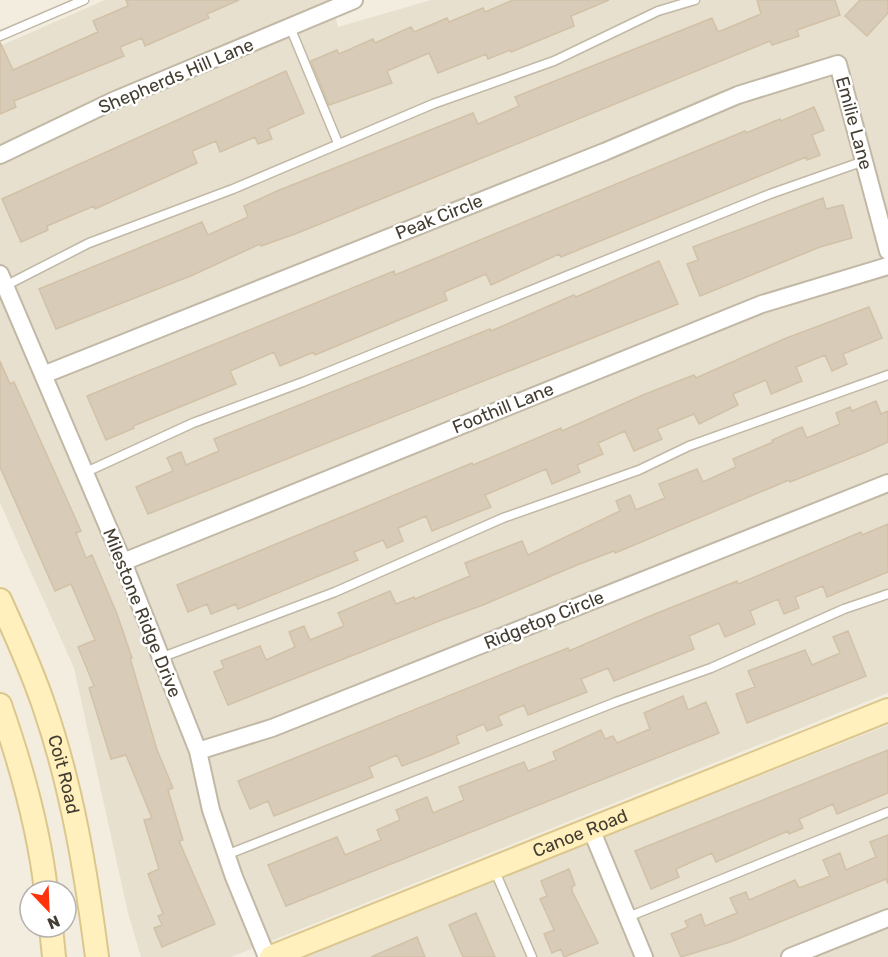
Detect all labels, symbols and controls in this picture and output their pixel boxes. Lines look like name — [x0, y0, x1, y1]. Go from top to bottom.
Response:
street label: Shepherds Hill Lane — [95, 33, 257, 119]
street label: Emilie Lane — [831, 74, 877, 172]
street label: Peak Circle — [392, 189, 486, 245]
street label: Foothill Lane — [449, 378, 557, 438]
street label: Milestone Ridge Drive — [98, 525, 186, 701]
street label: Ridgetop Circle — [481, 586, 607, 654]
street label: Coit Road — [43, 732, 84, 816]
street label: Canoe Road — [529, 804, 631, 862]
north arrow — [18, 879, 78, 939]
text: N — [45, 911, 63, 933]

